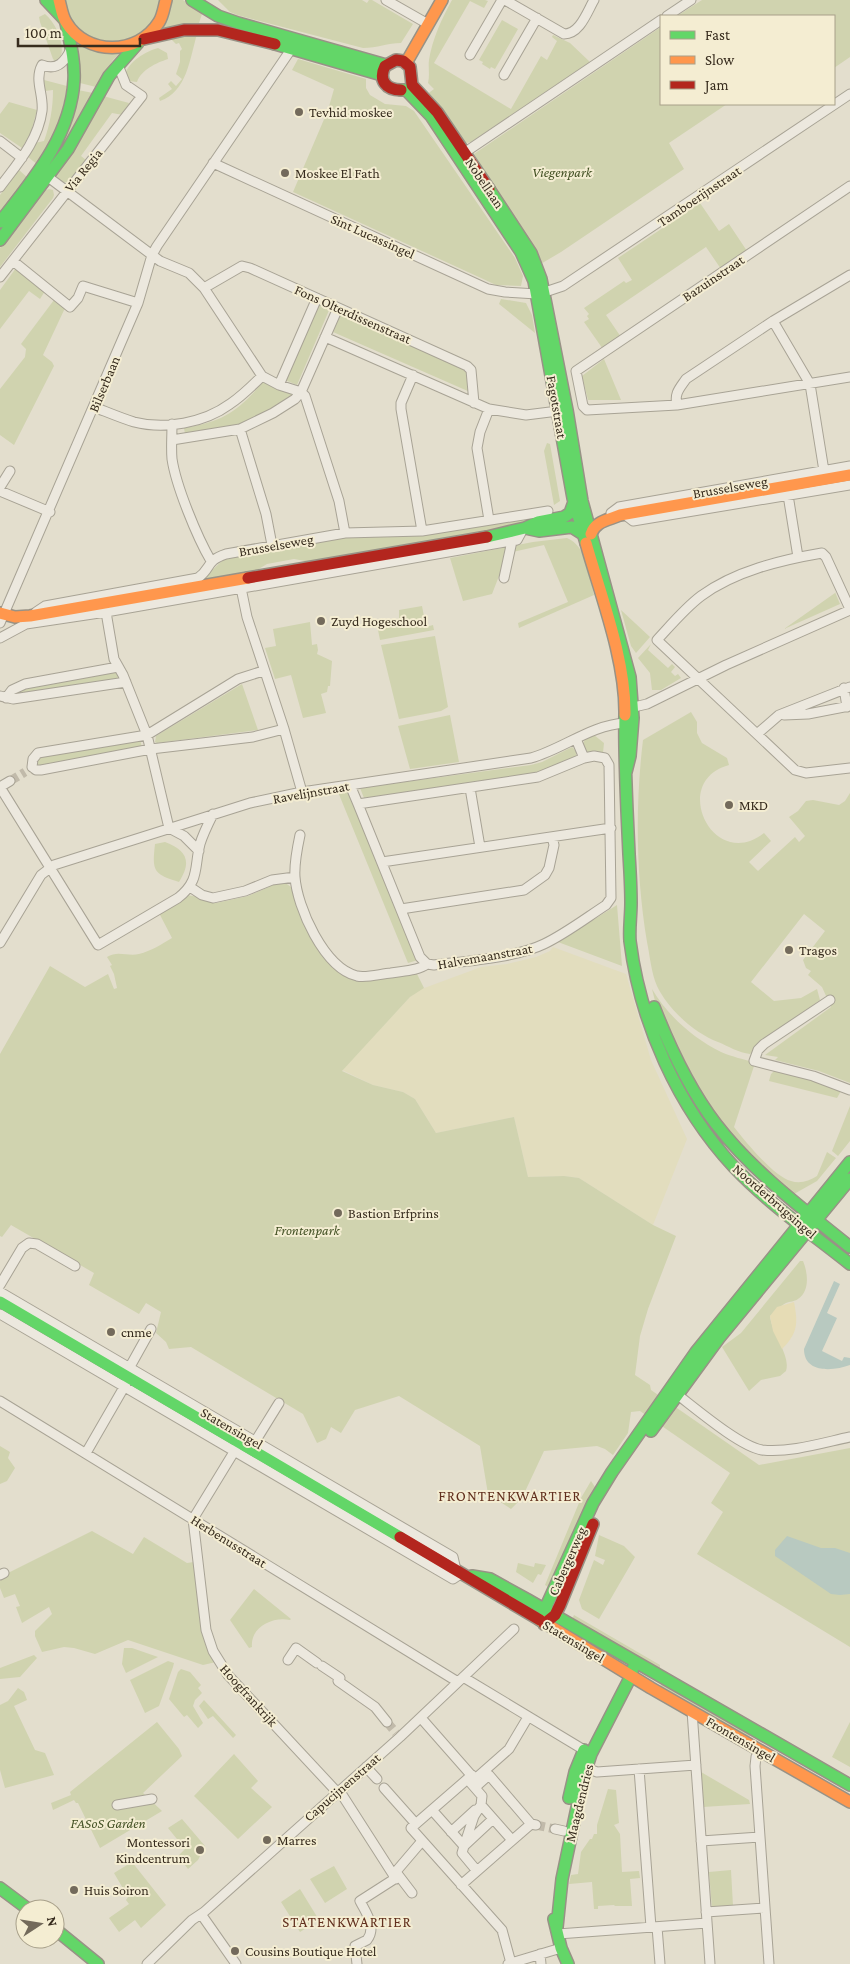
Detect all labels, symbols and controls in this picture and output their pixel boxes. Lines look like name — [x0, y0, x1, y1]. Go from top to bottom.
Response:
scale bar — [18, 15, 140, 47]
legend — [660, 15, 835, 105]
text: 100 m — [25, 25, 62, 41]
text: Fast — [705, 27, 731, 43]
text: Slow — [705, 52, 735, 68]
text: Jam — [703, 77, 728, 94]
place label: Tevhid moskee — [309, 104, 392, 120]
marker: Tevhid moskee — [293, 106, 305, 118]
street label: Via Regia — [61, 145, 106, 195]
street label: Nobellaan — [462, 155, 508, 212]
street label: Tamboerijnstraat — [654, 162, 745, 231]
park label: Viegenpark — [532, 164, 593, 180]
place label: Moskee El Fath — [295, 165, 380, 181]
marker: Moskee El Fath — [279, 167, 291, 179]
street label: Sint Lucassingel — [328, 210, 418, 262]
street label: Bazuinstraat — [679, 251, 747, 305]
street label: Fons Olterdissenstraat — [292, 281, 414, 347]
street label: Bilserbaan — [85, 353, 123, 414]
street label: Fagotstraat — [544, 374, 570, 440]
street label: Brusselseweg — [691, 473, 769, 501]
street label: Brusselseweg — [237, 531, 315, 559]
place label: Zuyd Hogeschool — [331, 613, 428, 629]
marker: Zuyd Hogeschool — [315, 615, 327, 627]
street label: Ravelijnstraat — [272, 777, 351, 808]
place label: MKD — [739, 797, 768, 813]
marker: MKD — [723, 799, 735, 811]
street label: Halvemaanstraat — [436, 940, 534, 972]
place label: Tragos — [799, 942, 837, 958]
marker: Tragos — [783, 944, 795, 956]
street label: Noorderbrugsingel — [730, 1160, 820, 1242]
place label: Bastion Erfprins — [348, 1205, 439, 1221]
marker: Bastion Erfprins — [332, 1207, 344, 1219]
park label: Frontenpark — [274, 1222, 340, 1238]
place label: cnme — [121, 1324, 152, 1340]
marker: cnme — [105, 1326, 117, 1338]
street label: Statensingel — [198, 1404, 266, 1452]
district label: FRONTENKWARTIER — [438, 1488, 582, 1504]
street label: Herbenusstraat — [188, 1511, 270, 1571]
street label: Cabergerweg — [545, 1524, 589, 1598]
street label: Statensingel — [540, 1616, 608, 1666]
street label: Hoogfrankrijk — [216, 1661, 281, 1730]
street label: Frontensingel — [703, 1713, 779, 1765]
street label: Capucijnenstraat — [301, 1749, 384, 1825]
street label: Maagdendries — [562, 1762, 596, 1844]
park label: FASoS Garden — [70, 1815, 146, 1831]
place label: Marres — [277, 1832, 316, 1848]
place label: Montessori Kindcentrum — [116, 1834, 190, 1866]
marker: Marres — [261, 1834, 273, 1846]
marker: Montessori Kindcentrum — [194, 1844, 206, 1856]
place label: Huis Soiron — [84, 1882, 149, 1898]
marker: Huis Soiron — [68, 1884, 80, 1896]
north arrow — [15, 1899, 65, 1949]
district label: STATENKWARTIER — [282, 1914, 412, 1930]
text: N — [44, 1915, 62, 1928]
place label: Cousins Boutique Hotel — [245, 1943, 377, 1959]
marker: Cousins Boutique Hotel — [229, 1945, 241, 1957]

